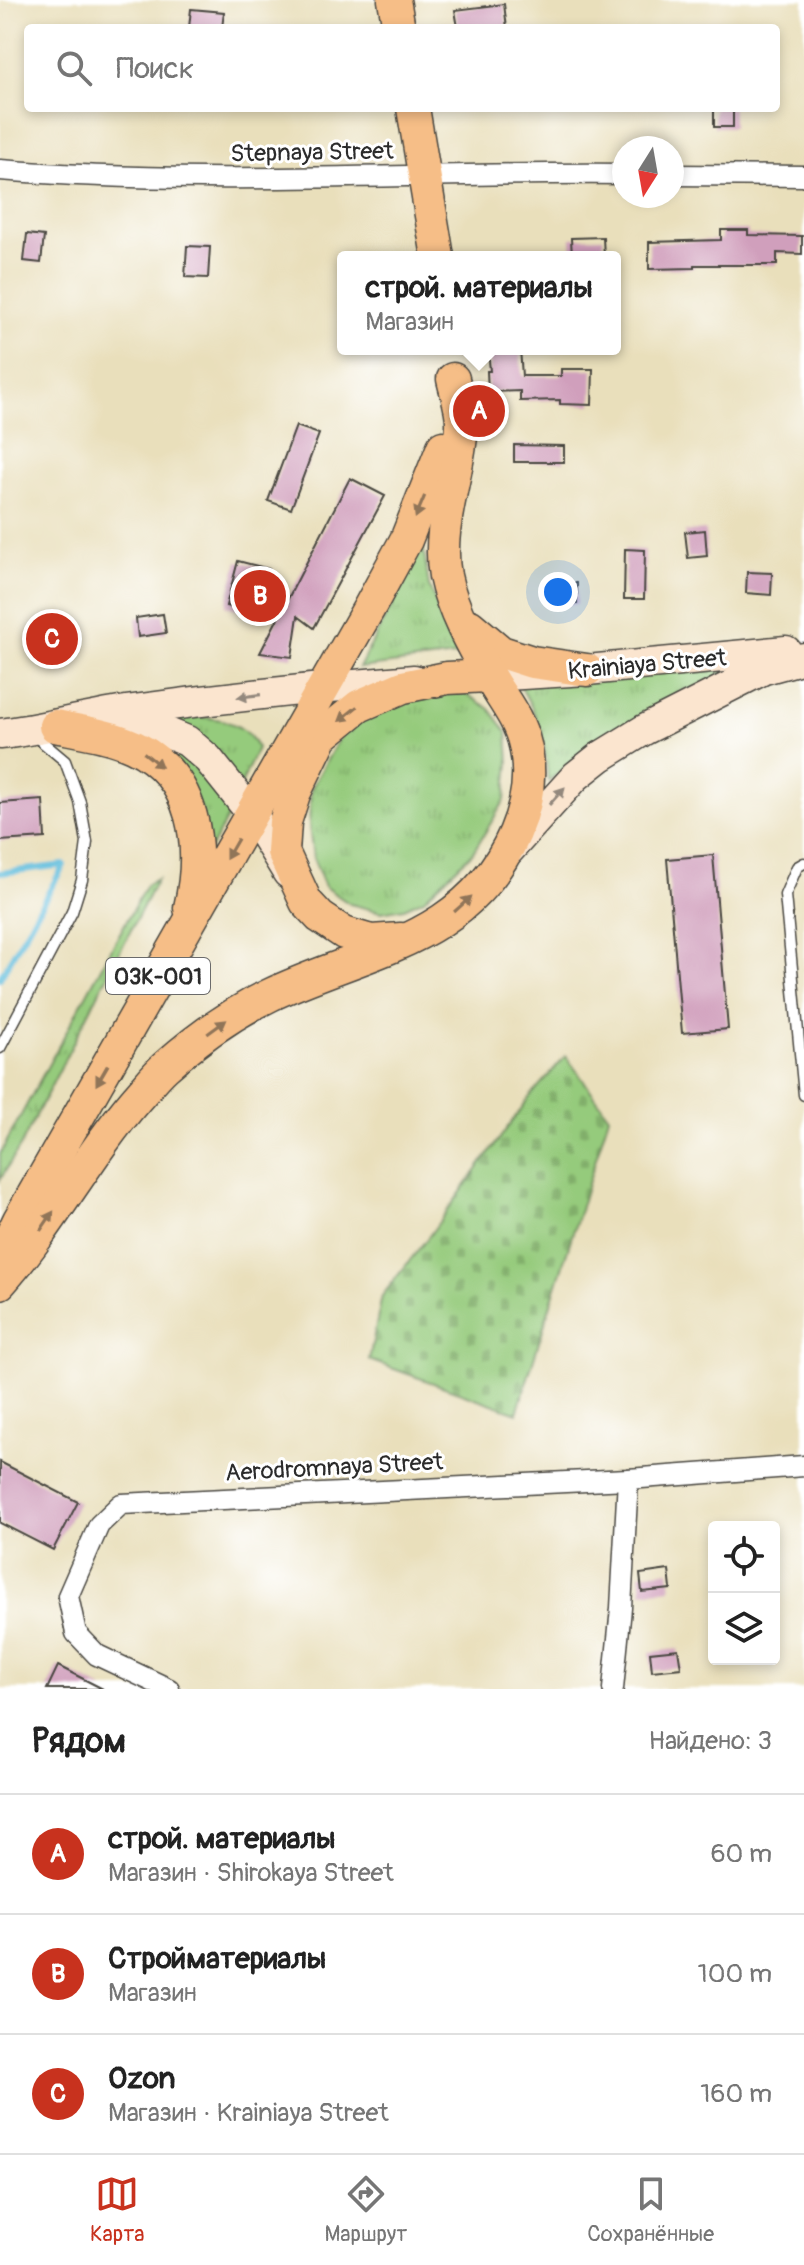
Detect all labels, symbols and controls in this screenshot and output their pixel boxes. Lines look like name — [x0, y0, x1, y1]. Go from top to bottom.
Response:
search box — [24, 24, 780, 112]
icon: search — [52, 46, 96, 90]
text: Поиск — [116, 50, 194, 87]
north arrow — [612, 136, 684, 208]
street label: Stepnaya Street — [230, 137, 394, 168]
popup — [337, 251, 621, 355]
text: строй. материалы — [365, 269, 593, 306]
text: Магазин — [365, 306, 454, 338]
pin: A — [453, 381, 505, 441]
one-way arrow — [414, 495, 427, 519]
pin: B — [234, 566, 286, 626]
your location — [538, 572, 578, 612]
pin: C — [26, 609, 78, 669]
street label: Krainiaya Street — [567, 643, 728, 686]
one-way arrow — [237, 690, 262, 703]
one-way arrow — [339, 705, 359, 722]
one-way arrow — [143, 751, 163, 768]
one-way arrow — [548, 787, 566, 806]
one-way arrow — [225, 838, 239, 860]
one-way arrow — [453, 895, 472, 913]
road number: 03К-001 — [106, 958, 210, 994]
one-way arrow — [207, 1020, 228, 1035]
one-way arrow — [95, 1064, 109, 1086]
one-way arrow — [39, 1210, 54, 1232]
street label: Aerodromnaya Street — [224, 1447, 444, 1488]
map controls — [708, 1521, 780, 1665]
button: locate — [708, 1521, 780, 1593]
button: layers — [708, 1593, 780, 1665]
text: Рядом — [32, 1720, 126, 1763]
text: Найдено: 3 — [649, 1725, 772, 1757]
text: строй. материалы — [108, 1820, 336, 1857]
text: A — [50, 1838, 66, 1870]
text: 60 m — [710, 1838, 772, 1870]
text: Магазин · Shirokaya Street — [108, 1857, 394, 1889]
text: Стройматериалы — [108, 1940, 326, 1977]
text: B — [51, 1958, 65, 1990]
text: 100 m — [698, 1958, 772, 1990]
text: Магазин — [108, 1977, 197, 2009]
text: Ozon — [108, 2060, 175, 2097]
text: C — [50, 2078, 66, 2110]
text: 160 m — [700, 2078, 772, 2110]
text: Магазин · Krainiaya Street — [108, 2097, 389, 2129]
tab: Карта — [90, 2172, 145, 2248]
tab: Маршрут — [324, 2172, 407, 2248]
tab: Сохранённые — [587, 2172, 714, 2248]

